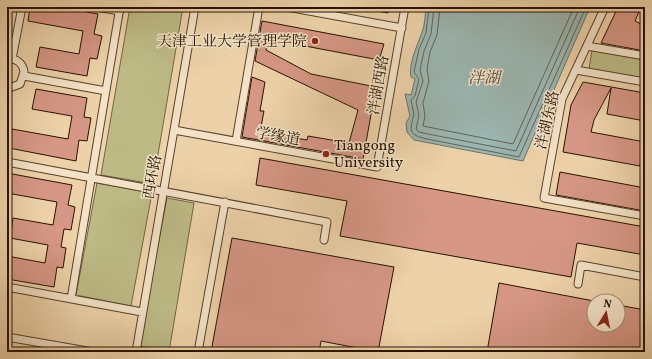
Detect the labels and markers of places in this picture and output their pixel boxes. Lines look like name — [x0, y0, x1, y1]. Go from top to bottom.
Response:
place label: 天津工业大学管理学院 — [157, 32, 307, 53]
marker: 天津工业大学管理学院 — [310, 36, 320, 46]
place label: Tiangong University — [334, 136, 403, 174]
marker: Tiangong University — [321, 149, 331, 159]

